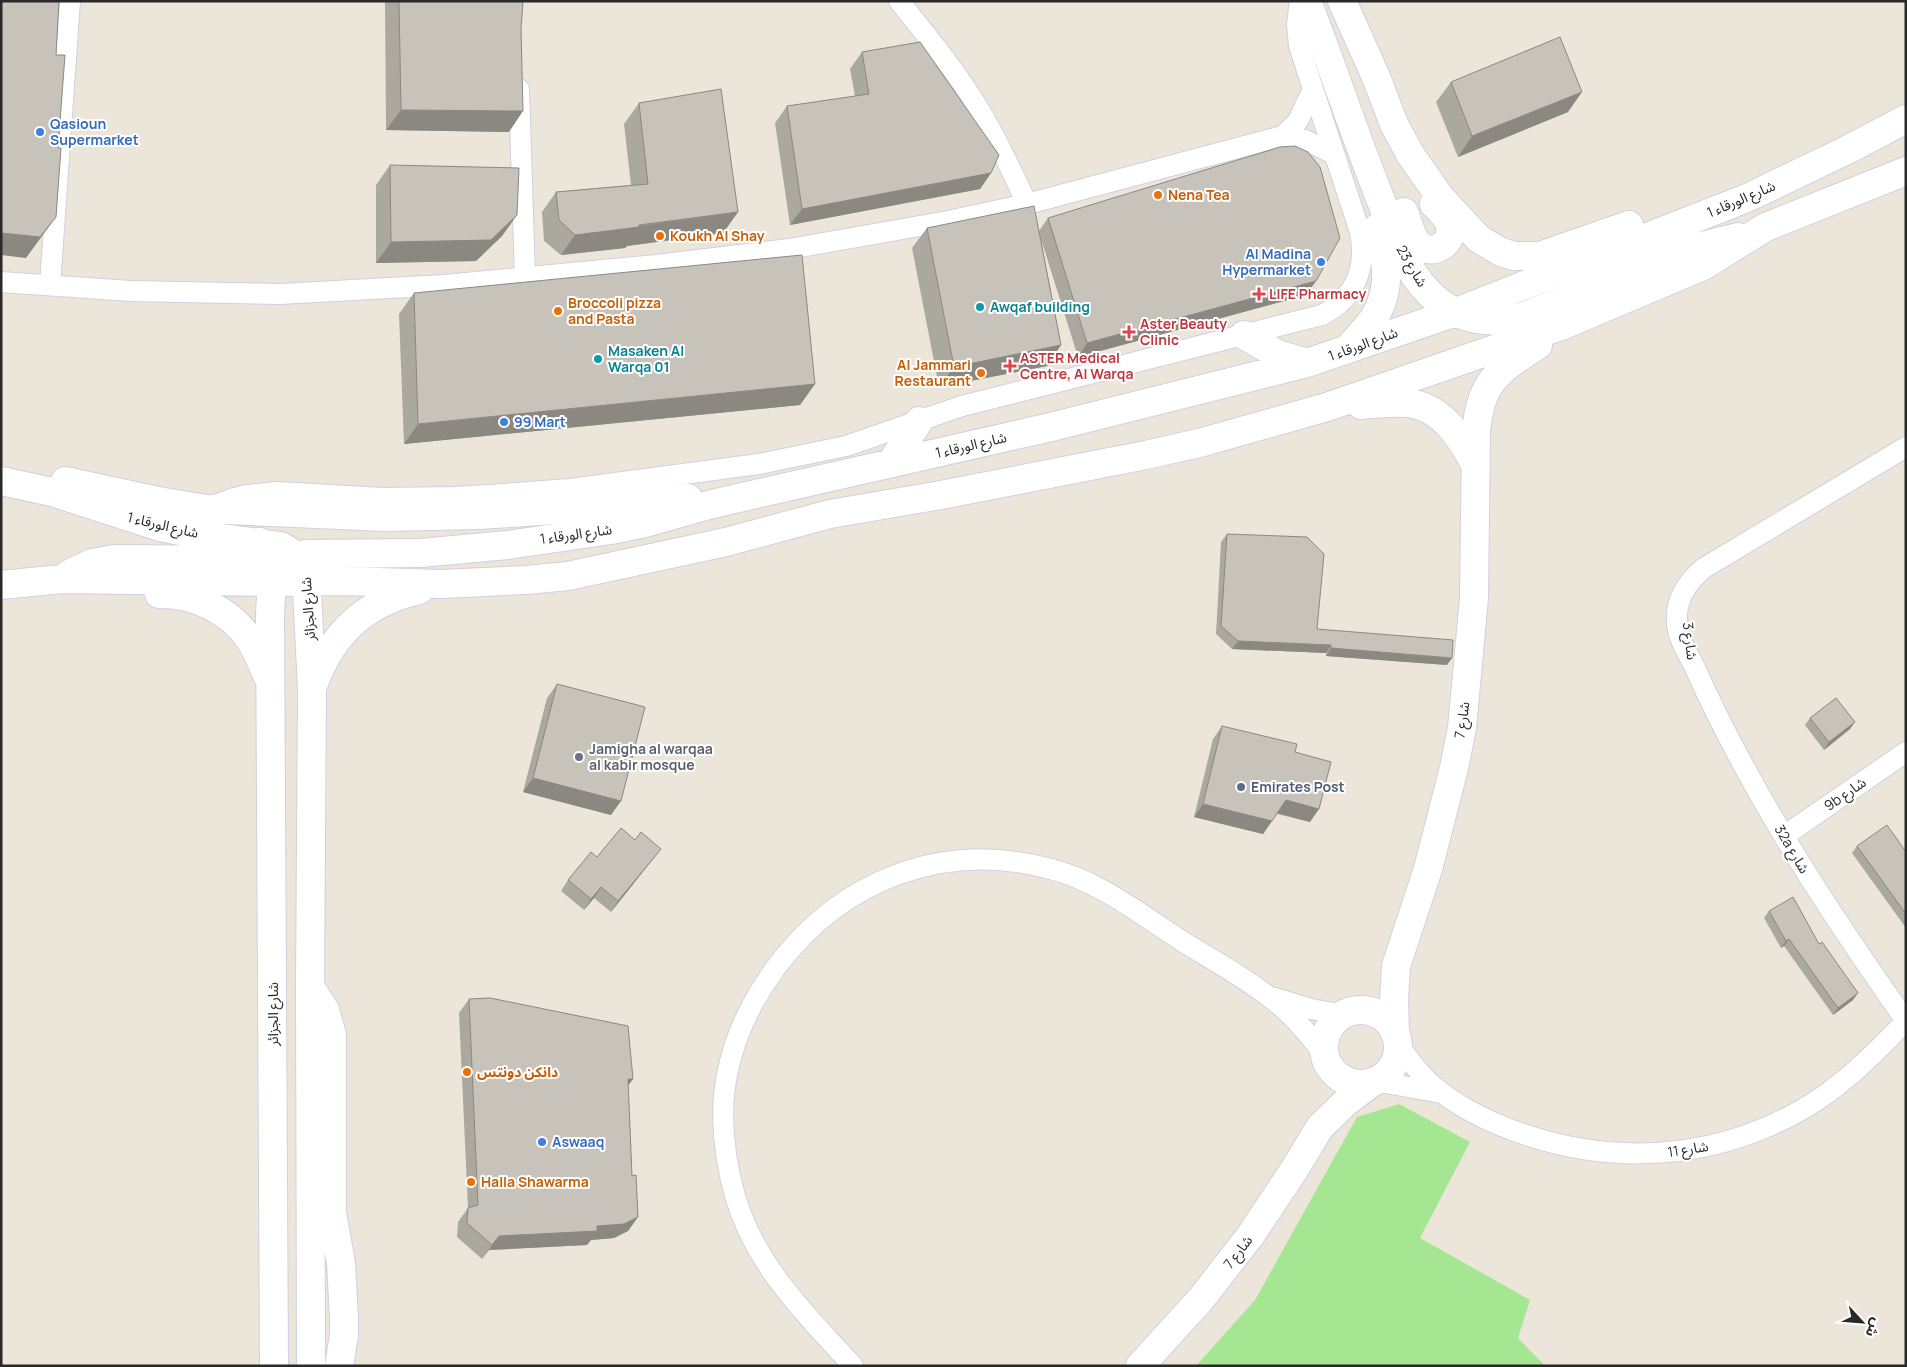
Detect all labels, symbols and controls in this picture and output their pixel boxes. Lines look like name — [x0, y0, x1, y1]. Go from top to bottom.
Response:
place label: Qasioun Supermarket — [50, 114, 139, 149]
marker: Qasioun Supermarket — [34, 126, 46, 138]
street label: شارع الورقاء 1 — [1704, 176, 1779, 223]
place label: Nena Tea — [1168, 185, 1230, 204]
marker: Nena Tea — [1152, 189, 1164, 201]
place label: Koukh Al Shay — [670, 226, 765, 245]
marker: Koukh Al Shay — [654, 230, 666, 242]
street label: شارع 23 — [1391, 241, 1432, 291]
place label: Al Madina Hypermarket — [1222, 244, 1311, 279]
marker: Al Madina Hypermarket — [1315, 256, 1327, 268]
place label: LIFE Pharmacy — [1269, 284, 1366, 303]
marker: LIFE Pharmacy — [1253, 288, 1265, 300]
place label: Broccoli pizza and Pasta — [568, 293, 661, 328]
place label: Awqaf building — [990, 297, 1090, 316]
marker: Awqaf building — [974, 301, 986, 313]
marker: Broccoli pizza and Pasta — [552, 305, 564, 317]
place label: Aster Beauty Clinic — [1140, 314, 1227, 349]
street label: شارع الورقاء 1 — [1325, 322, 1401, 367]
marker: Aster Beauty Clinic — [1122, 325, 1136, 339]
place label: Masaken Al Warqa 01 — [608, 341, 684, 376]
place label: ASTER Medical Centre, Al Warqa — [1020, 348, 1134, 383]
marker: Masaken Al Warqa 01 — [592, 353, 604, 365]
place label: Al Jammari Restaurant — [895, 355, 971, 390]
marker: ASTER Medical Centre, Al Warqa — [1004, 360, 1016, 372]
marker: Al Jammari Restaurant — [975, 367, 987, 379]
place label: 99 Mart — [514, 412, 566, 431]
marker: 99 Mart — [498, 416, 510, 428]
street label: شارع الورقاء 1 — [933, 427, 1009, 464]
street label: شارع الورقاء 1 — [125, 507, 201, 544]
street label: شارع الورقاء 1 — [539, 519, 614, 550]
street label: شارع الجزائر — [296, 576, 321, 643]
street label: شارع 3 — [1677, 621, 1702, 661]
street label: شارع 7 — [1450, 700, 1475, 740]
place label: Jamigha al warqaa al kabir mosque — [589, 739, 713, 774]
marker: Jamigha al warqaa al kabir mosque — [573, 751, 585, 763]
street label: 9b شارع — [1820, 772, 1871, 817]
place label: Emirates Post — [1251, 777, 1345, 796]
marker: Emirates Post — [1235, 781, 1247, 793]
street label: 32a شارع — [1769, 821, 1814, 878]
street label: شارع الجزائر — [263, 982, 284, 1047]
place label: دانكن دونتس — [477, 1062, 558, 1081]
marker: دانكن دونتس — [461, 1066, 473, 1078]
place label: Aswaaq — [552, 1132, 604, 1151]
marker: Aswaaq — [536, 1136, 548, 1148]
street label: شارع 11 — [1666, 1136, 1710, 1163]
place label: Halla Shawarma — [481, 1172, 589, 1191]
marker: Halla Shawarma — [465, 1176, 477, 1188]
street label: شارع 7 — [1219, 1231, 1258, 1273]
north arrow — [1837, 1297, 1887, 1347]
text: ش — [1861, 1315, 1887, 1341]

